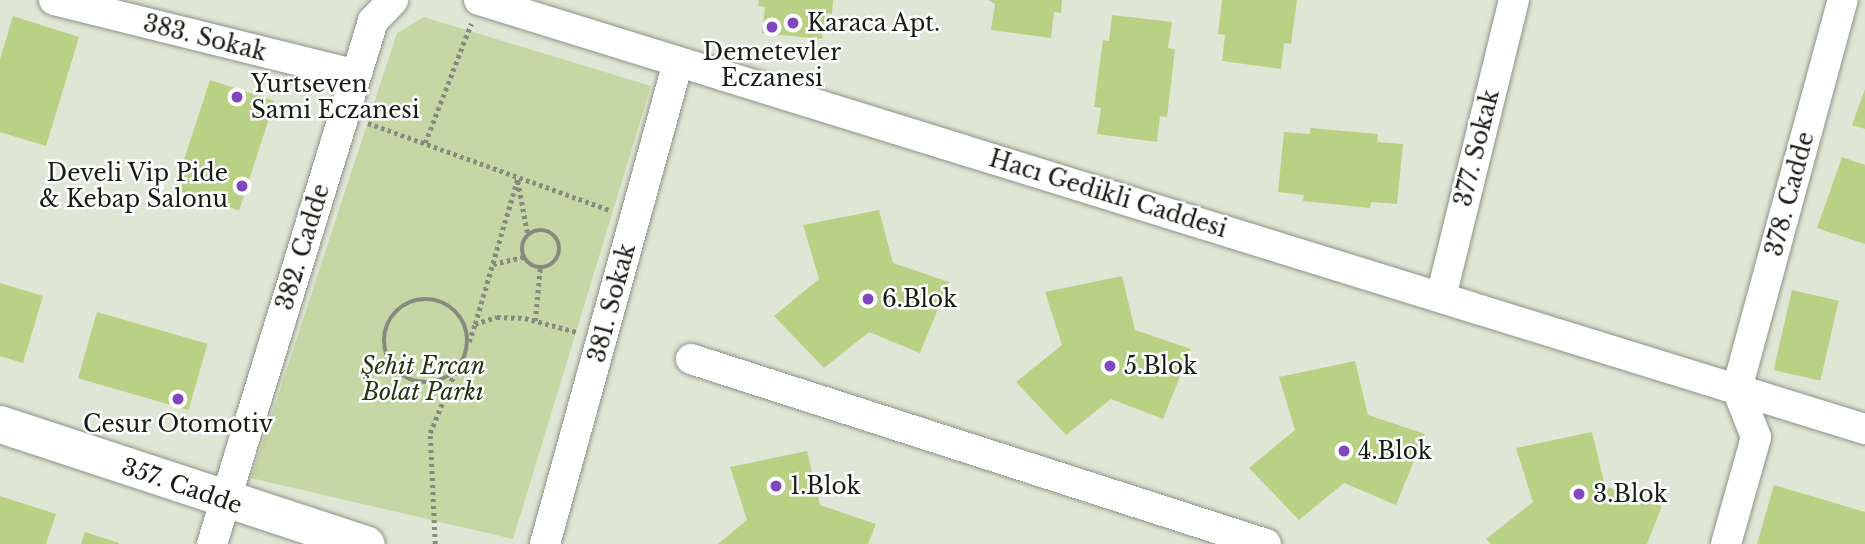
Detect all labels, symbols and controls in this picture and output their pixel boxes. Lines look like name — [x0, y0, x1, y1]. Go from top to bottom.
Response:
street label: 383. Sokak — [141, 9, 269, 67]
place label: Karaca Apt. — [807, 9, 941, 37]
marker: Karaca Apt. — [785, 15, 801, 31]
marker: Demetevler Eczanesi — [764, 19, 780, 35]
place label: Demetevler Eczanesi — [703, 38, 841, 92]
place label: Yurtseven Sami Eczanesi — [251, 70, 420, 124]
street label: 377. Sokak — [1449, 87, 1505, 209]
marker: Yurtseven Sami Eczanesi — [229, 89, 245, 105]
street label: 378. Cadde — [1760, 129, 1820, 259]
street label: Hacı Gedikli Caddesi — [986, 145, 1230, 243]
place label: Develi Vip Pide & Kebap Salonu — [39, 159, 228, 213]
marker: Develi Vip Pide & Kebap Salonu — [234, 178, 250, 194]
street label: 382. Cadde — [271, 181, 335, 313]
street label: 381. Sokak — [583, 240, 641, 366]
place label: 6.Blok — [882, 285, 957, 313]
marker: 6.Blok — [860, 291, 876, 307]
park label: Şehit Ercan Bolat Parkı — [361, 352, 485, 406]
place label: 5.Blok — [1124, 352, 1197, 380]
marker: 5.Blok — [1102, 358, 1118, 374]
marker: Cesur Otomotiv — [170, 391, 186, 407]
place label: Cesur Otomotiv — [83, 410, 273, 438]
place label: 4.Blok — [1358, 437, 1432, 465]
marker: 4.Blok — [1336, 443, 1352, 459]
street label: 357. Cadde — [118, 453, 246, 519]
place label: 1.Blok — [790, 472, 861, 500]
marker: 1.Blok — [768, 478, 784, 494]
place label: 3.Blok — [1593, 480, 1668, 508]
marker: 3.Blok — [1571, 486, 1587, 502]

